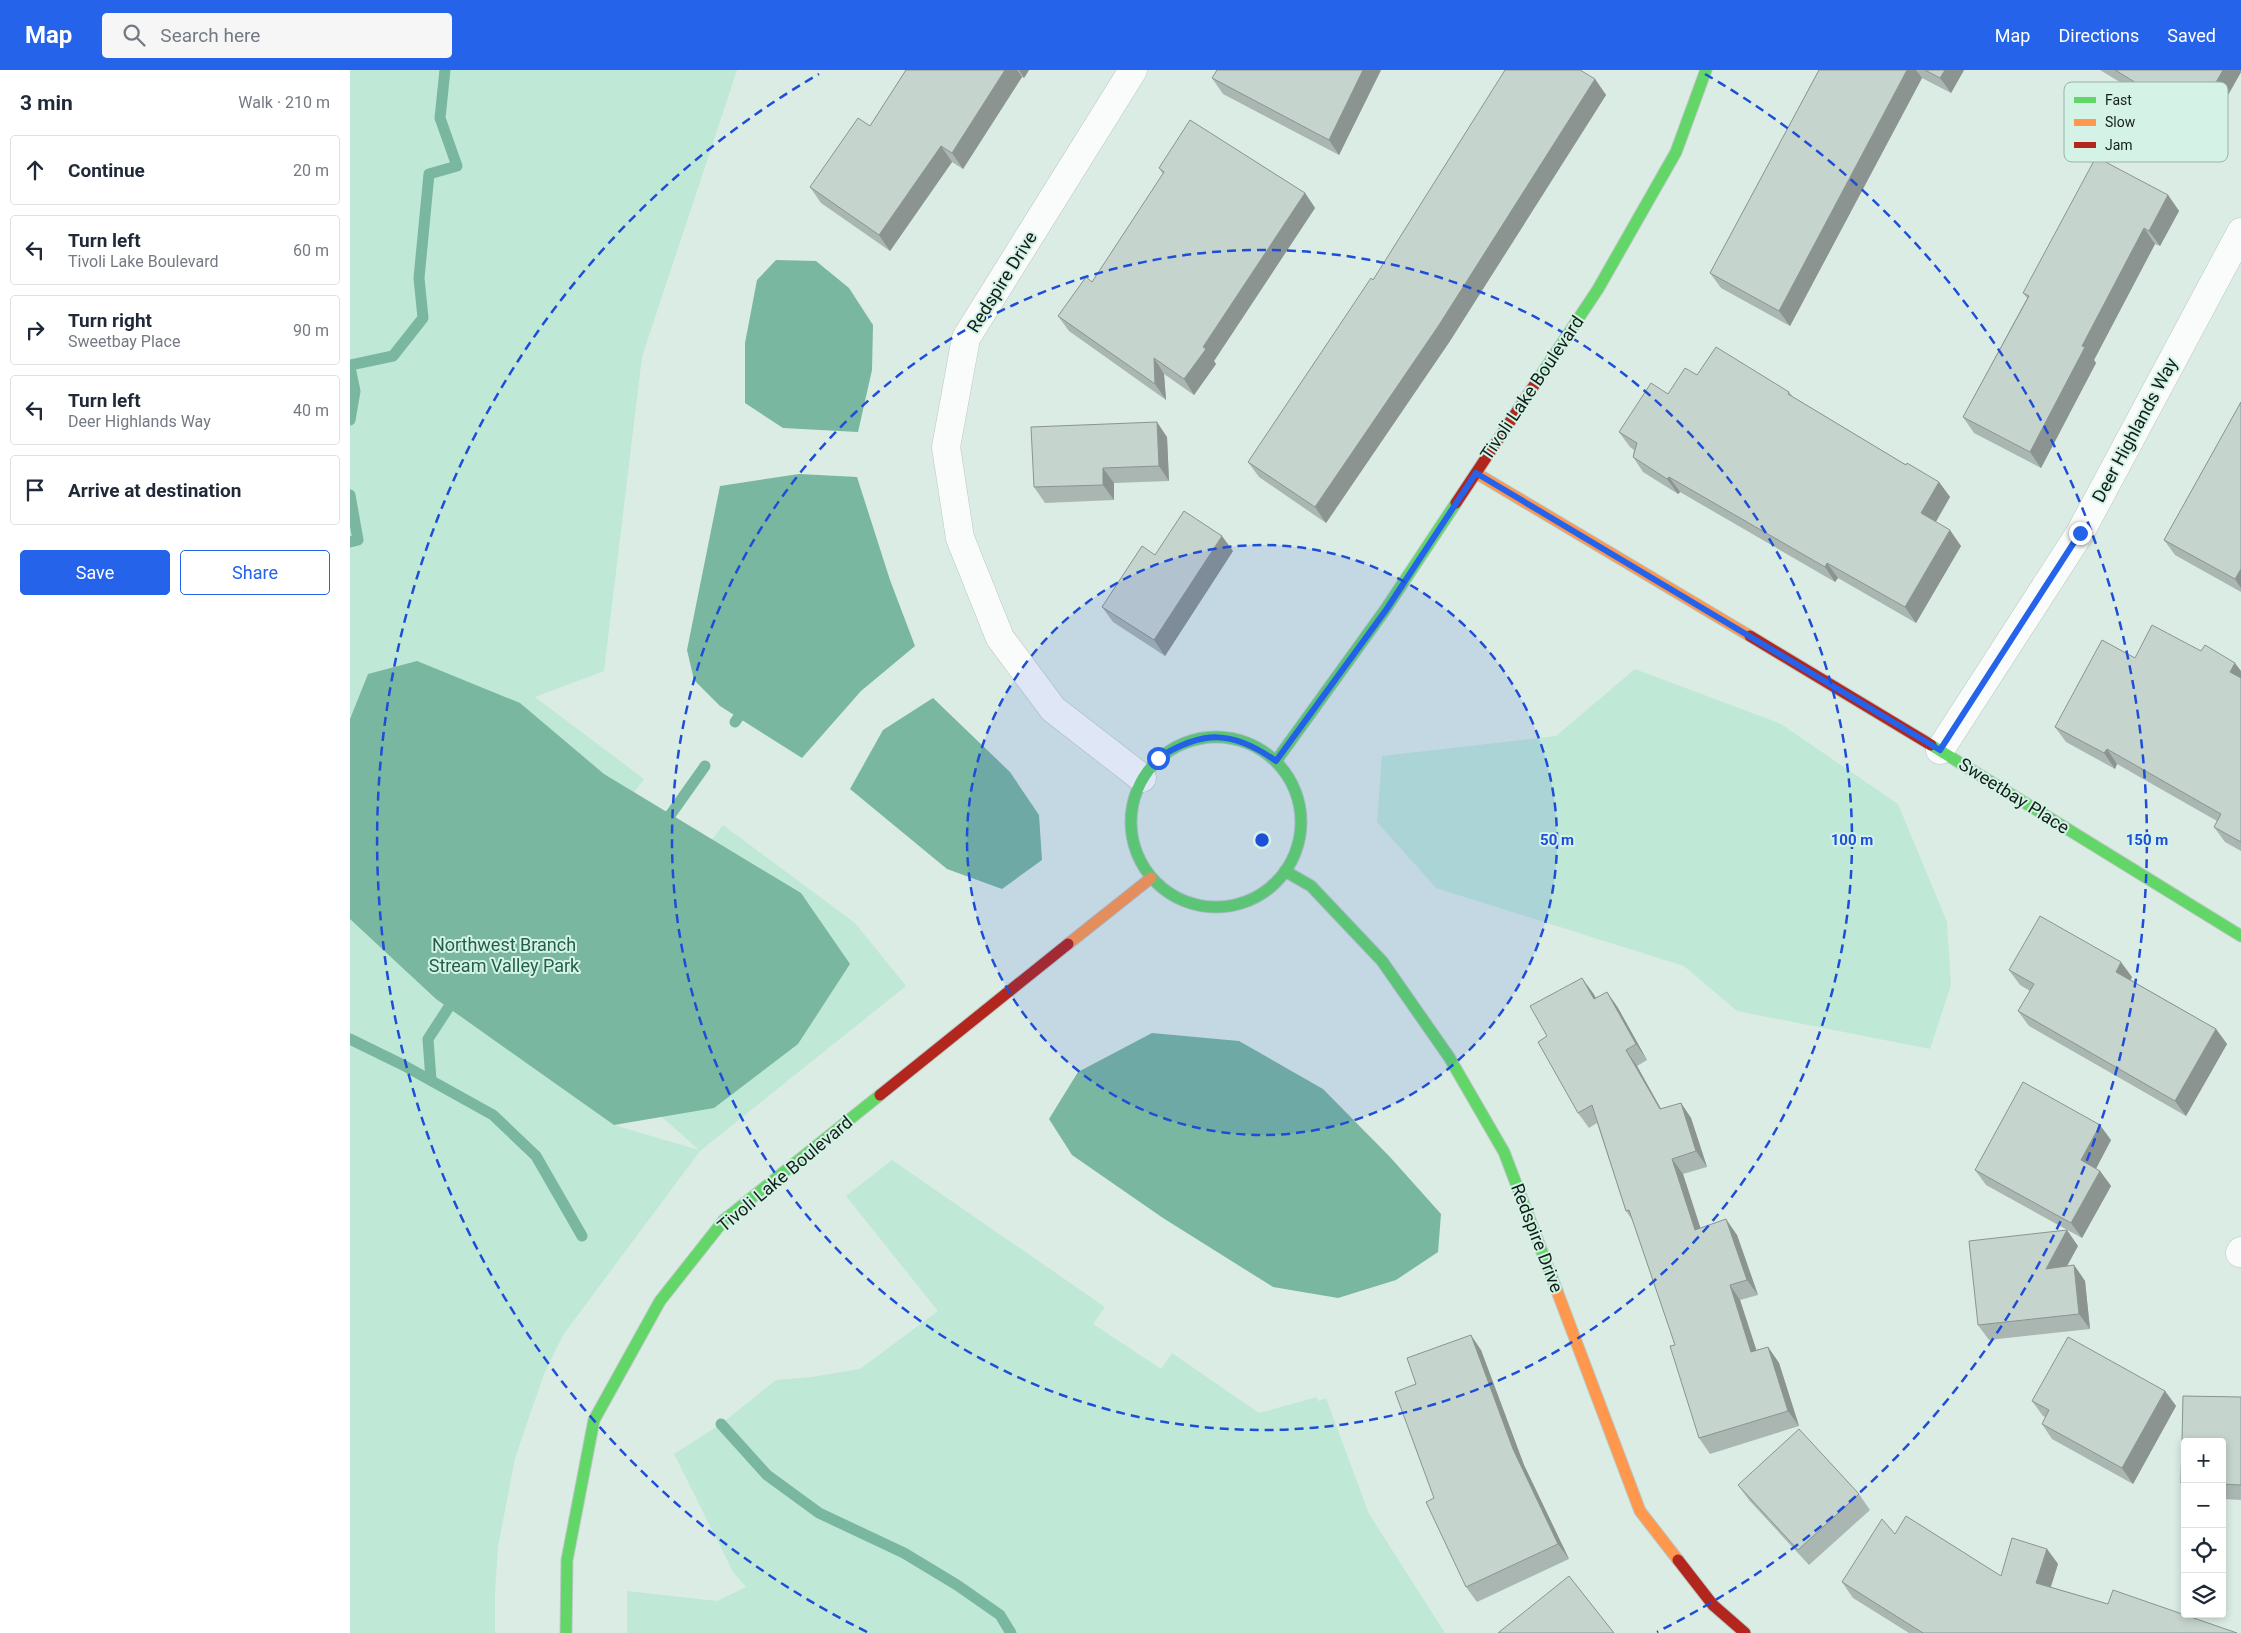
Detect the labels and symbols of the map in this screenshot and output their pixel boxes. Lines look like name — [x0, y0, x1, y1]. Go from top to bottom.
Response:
legend — [2064, 82, 2228, 162]
text: Fast — [2105, 92, 2132, 108]
text: Slow — [2105, 114, 2136, 130]
text: Jam — [2105, 137, 2133, 153]
street label: Redspire Drive — [962, 227, 1041, 336]
street label: Tivoli Lake Boulevard — [1476, 312, 1588, 464]
street label: Deer Highlands Way — [2088, 354, 2182, 506]
route end — [2069, 522, 2092, 545]
route start — [1147, 747, 1170, 770]
street label: Sweetbay Place — [1955, 753, 2073, 838]
centre of rings — [1253, 831, 1271, 849]
text: 50 m — [1540, 831, 1574, 849]
text: 100 m — [1831, 831, 1873, 849]
text: 150 m — [2126, 831, 2168, 849]
park label: Northwest Branch Stream Valley Park — [429, 934, 580, 976]
street label: Tivoli Lake Boulevard — [713, 1111, 856, 1236]
street label: Redspire Drive — [1507, 1180, 1568, 1295]

